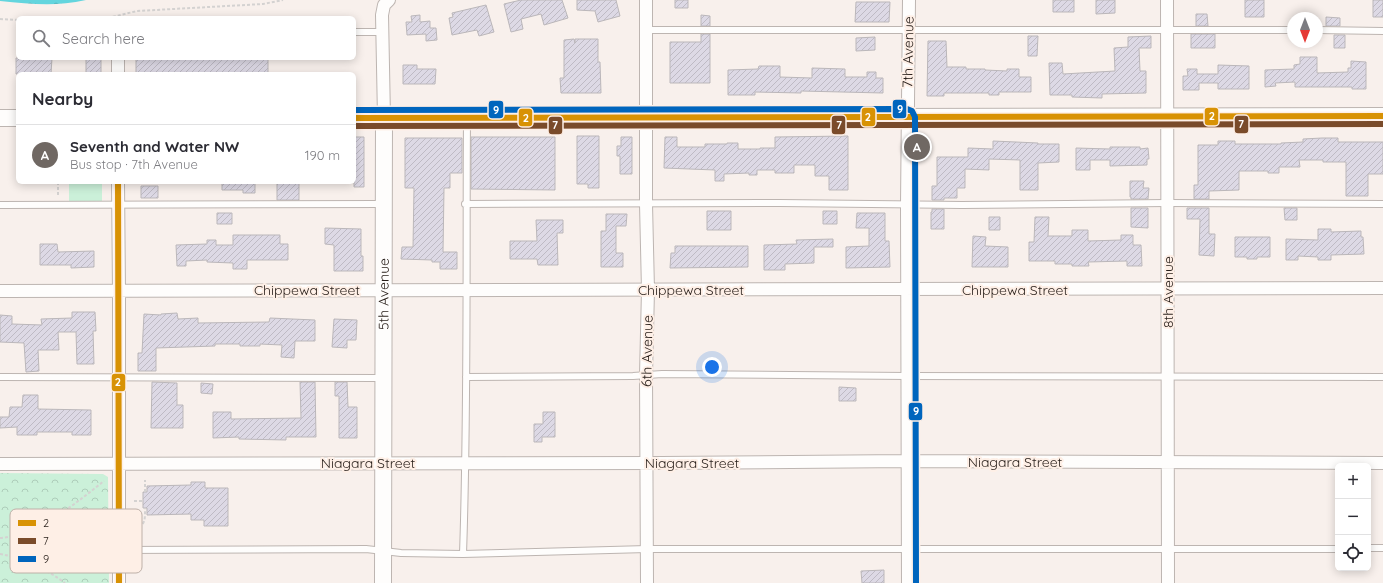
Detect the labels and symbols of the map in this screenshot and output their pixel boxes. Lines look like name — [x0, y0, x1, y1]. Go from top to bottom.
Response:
north arrow — [1287, 12, 1323, 48]
street label: 7th Avenue — [898, 16, 918, 88]
line badge: 9 — [892, 99, 907, 119]
line badge: 9 — [488, 100, 504, 119]
text: 9 — [897, 102, 903, 116]
text: 9 — [493, 103, 499, 117]
line badge: 2 — [861, 107, 876, 127]
line badge: 2 — [1204, 107, 1219, 126]
line badge: 2 — [518, 108, 533, 127]
text: 2 — [1209, 109, 1215, 123]
text: 2 — [865, 110, 871, 124]
text: 2 — [523, 111, 529, 125]
line badge: 7 — [831, 115, 846, 135]
line badge: 7 — [1234, 115, 1249, 134]
line badge: 7 — [548, 116, 563, 135]
text: 7 — [1238, 117, 1244, 131]
text: 7 — [552, 118, 558, 132]
text: 7 — [836, 118, 842, 132]
pin: A — [904, 132, 930, 162]
street label: 8th Avenue — [1159, 256, 1177, 328]
street label: 5th Avenue — [375, 258, 393, 330]
street label: Chippewa Street — [254, 281, 360, 299]
street label: Chippewa Street — [638, 281, 744, 299]
street label: Chippewa Street — [962, 281, 1068, 299]
street label: 6th Avenue — [637, 315, 657, 387]
your location — [702, 357, 722, 377]
line badge: 2 — [111, 373, 126, 392]
text: 2 — [115, 375, 121, 389]
line badge: 9 — [908, 402, 923, 421]
text: 9 — [913, 404, 919, 418]
street label: Niagara Street — [968, 453, 1063, 471]
street label: Niagara Street — [321, 454, 416, 472]
street label: Niagara Street — [645, 454, 740, 472]
legend — [10, 509, 142, 573]
text: 2 — [43, 516, 49, 530]
text: 7 — [43, 534, 49, 548]
text: 9 — [43, 552, 49, 566]

